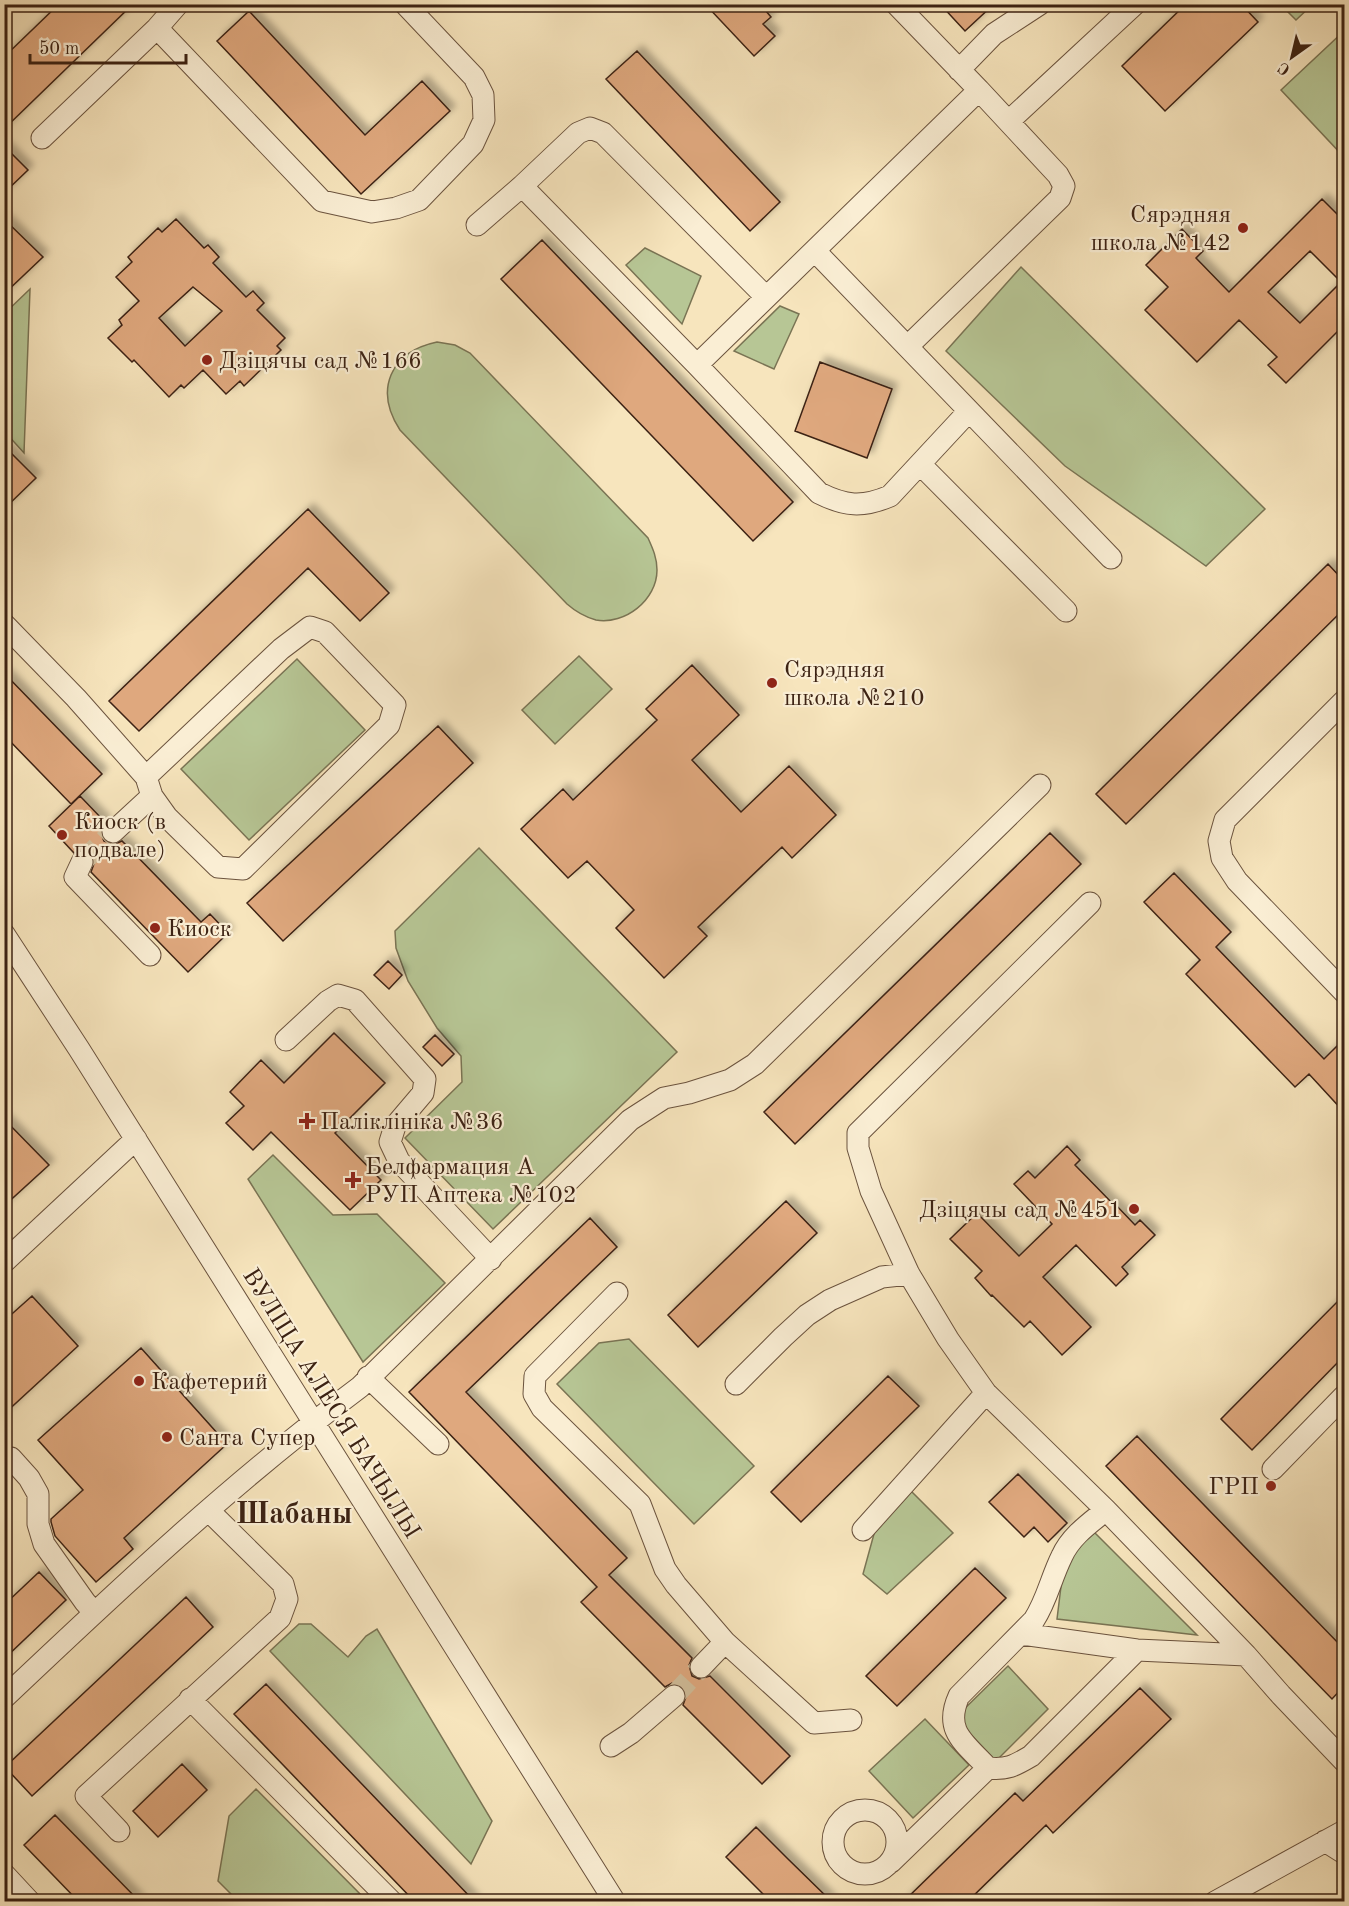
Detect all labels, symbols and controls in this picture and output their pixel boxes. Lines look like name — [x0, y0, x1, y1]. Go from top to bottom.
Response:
scale bar — [30, 27, 186, 65]
north arrow — [1262, 27, 1322, 87]
text: 50 m — [39, 40, 79, 58]
text: С — [1276, 58, 1294, 77]
place label: Сярэдняя школа №142 — [1091, 204, 1231, 256]
marker: Сярэдняя школа №142 — [1236, 221, 1250, 235]
place label: Дзіцячы сад №166 — [219, 350, 422, 374]
marker: Дзіцячы сад №166 — [200, 353, 214, 367]
place label: Сярэдняя школа №210 — [784, 659, 924, 711]
marker: Сярэдняя школа №210 — [765, 676, 779, 690]
place label: Киоск (в подвале) — [74, 811, 166, 863]
marker: Киоск (в подвале) — [55, 828, 69, 842]
place label: Киоск — [167, 918, 232, 942]
marker: Киоск — [148, 921, 162, 935]
place label: Паліклініка №36 — [320, 1111, 504, 1135]
marker: Паліклініка №36 — [298, 1112, 316, 1130]
place label: Белфармация А РУП Аптека №102 — [365, 1156, 577, 1208]
marker: Белфармация А РУП Аптека №102 — [346, 1173, 360, 1187]
place label: Дзіцячы сад №451 — [919, 1199, 1122, 1223]
marker: Дзіцячы сад №451 — [1127, 1202, 1141, 1216]
street label: ВУЛІЦА АЛЕСЯ БАЧЫЛЫ — [237, 1265, 424, 1543]
place label: Кафетерий — [151, 1371, 268, 1395]
marker: Кафетерий — [132, 1374, 146, 1388]
place label: Санта Супер — [179, 1427, 315, 1451]
marker: Санта Супер — [160, 1430, 174, 1444]
place label: ГРП — [1208, 1476, 1259, 1500]
marker: ГРП — [1264, 1479, 1278, 1493]
district label: Шабаны — [235, 1500, 353, 1530]

